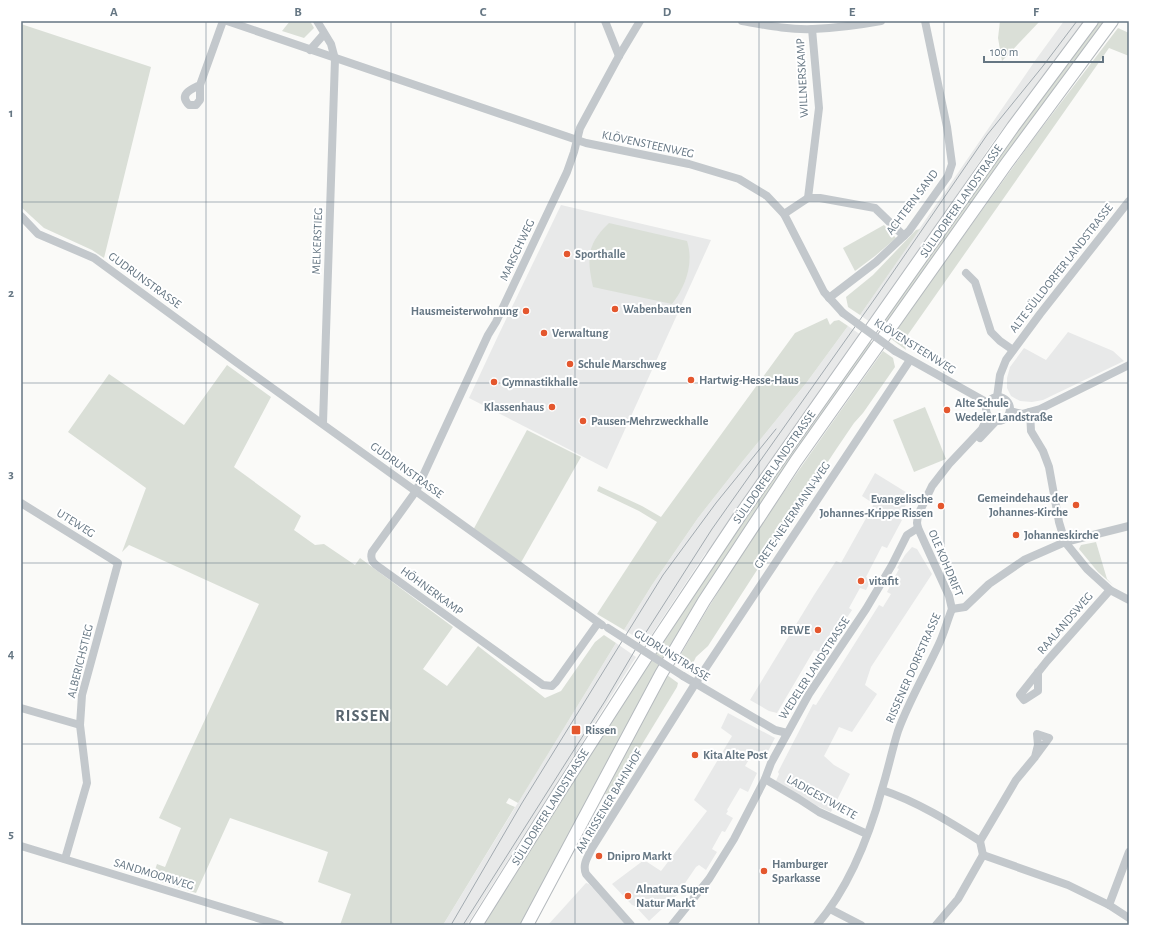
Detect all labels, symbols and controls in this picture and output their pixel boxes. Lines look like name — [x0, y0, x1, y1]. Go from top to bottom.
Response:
text: A — [110, 6, 118, 19]
text: B — [294, 6, 302, 19]
text: C — [480, 6, 487, 19]
text: D — [663, 6, 672, 19]
text: E — [849, 6, 856, 19]
text: F — [1033, 6, 1040, 19]
street label: WILLNERSKAMP — [794, 38, 810, 118]
scale bar — [984, 38, 1103, 64]
text: 100 m — [990, 46, 1018, 58]
text: 1 — [9, 107, 13, 120]
street label: KLÖVENSTEENWEG — [601, 127, 695, 160]
street label: SÜLLDORFER LANDSTRASSE — [917, 142, 1005, 260]
street label: ACHTERN SAND — [884, 167, 940, 237]
street label: ALTE SÜLLDORFER LANDSTRASSE — [1006, 201, 1115, 335]
street label: MELKERSTIEG — [310, 207, 324, 275]
street label: MARSCHWEG — [498, 217, 536, 283]
place label: Sporthalle — [575, 248, 626, 260]
marker: Sporthalle — [562, 249, 572, 259]
street label: GUDRUNSTRASSE — [106, 250, 184, 310]
text: 2 — [8, 287, 14, 300]
place label: Wabenbauten — [623, 303, 692, 315]
marker: Wabenbauten — [610, 304, 620, 314]
place label: Hausmeisterwohnung — [411, 305, 519, 317]
marker: Hausmeisterwohnung — [521, 306, 531, 316]
street label: KLÖVENSTEENWEG — [872, 315, 958, 376]
place label: Verwaltung — [552, 327, 609, 339]
marker: Verwaltung — [539, 328, 549, 338]
place label: Schule Marschweg — [578, 358, 667, 370]
marker: Schule Marschweg — [565, 359, 575, 369]
place label: Hartwig-Hesse-Haus — [699, 374, 799, 386]
marker: Hartwig-Hesse-Haus — [686, 375, 696, 385]
place label: Gymnastikhalle — [502, 376, 578, 389]
marker: Gymnastikhalle — [489, 377, 499, 387]
place label: Alte Schule Wedeler Landstraße — [955, 397, 1053, 423]
place label: Klassenhaus — [484, 401, 544, 413]
marker: Klassenhaus — [547, 402, 557, 412]
marker: Alte Schule Wedeler Landstraße — [942, 405, 952, 415]
street label: SÜLLDORFER LANDSTRASSE — [730, 408, 818, 526]
place label: Pausen-Mehrzweckhalle — [591, 415, 709, 427]
marker: Pausen-Mehrzweckhalle — [578, 416, 588, 426]
street label: GUDRUNSTRASSE — [368, 440, 446, 500]
street label: GRETE-NEVERMANN-WEG — [752, 459, 832, 571]
text: 3 — [8, 468, 14, 481]
place label: Gemeindehaus der Johannes-Kirche — [978, 492, 1069, 518]
place label: Evangelische Johannes-Krippe Rissen — [819, 493, 933, 519]
marker: Gemeindehaus der Johannes-Kirche — [1071, 500, 1081, 510]
marker: Evangelische Johannes-Krippe Rissen — [936, 501, 946, 511]
street label: UTEWEG — [55, 507, 97, 539]
street label: OLE KOHDRIFT — [927, 528, 966, 598]
place label: Johanneskirche — [1024, 529, 1099, 541]
marker: Johanneskirche — [1011, 530, 1021, 540]
street label: HÖHNERKAMP — [399, 564, 466, 618]
place label: vitafit — [869, 575, 898, 587]
marker: vitafit — [856, 576, 866, 586]
street label: RAALANDSWEG — [1035, 590, 1095, 656]
street label: RISSENER DORFSTRASSE — [883, 611, 943, 725]
street label: WEDELER LANDSTRASSE — [776, 614, 852, 721]
street label: ALBERICHSTIEG — [65, 623, 95, 699]
place label: REWE — [780, 624, 810, 636]
marker: REWE — [813, 625, 823, 635]
street label: GUDRUNSTRASSE — [632, 627, 712, 683]
text: 4 — [8, 648, 15, 661]
district label: RISSEN — [335, 708, 391, 724]
marker: Rissen — [570, 724, 582, 736]
place label: Rissen — [585, 724, 616, 736]
street label: SÜLLDORFER LANDSTRASSE — [508, 746, 591, 867]
street label: AM RISSENER BAHNHOF — [573, 746, 645, 855]
place label: Kita Alte Post — [703, 749, 768, 761]
marker: Kita Alte Post — [690, 750, 700, 760]
street label: LADIGESTWIETE — [785, 773, 859, 821]
text: 5 — [8, 828, 14, 841]
place label: Dnipro Markt — [607, 850, 672, 862]
marker: Dnipro Markt — [594, 851, 604, 861]
street label: SANDMOORWEG — [112, 856, 196, 892]
place label: Hamburger Sparkasse — [772, 858, 829, 884]
marker: Hamburger Sparkasse — [759, 866, 769, 876]
place label: Alnatura Super Natur Markt — [636, 883, 710, 909]
marker: Alnatura Super Natur Markt — [623, 891, 633, 901]

